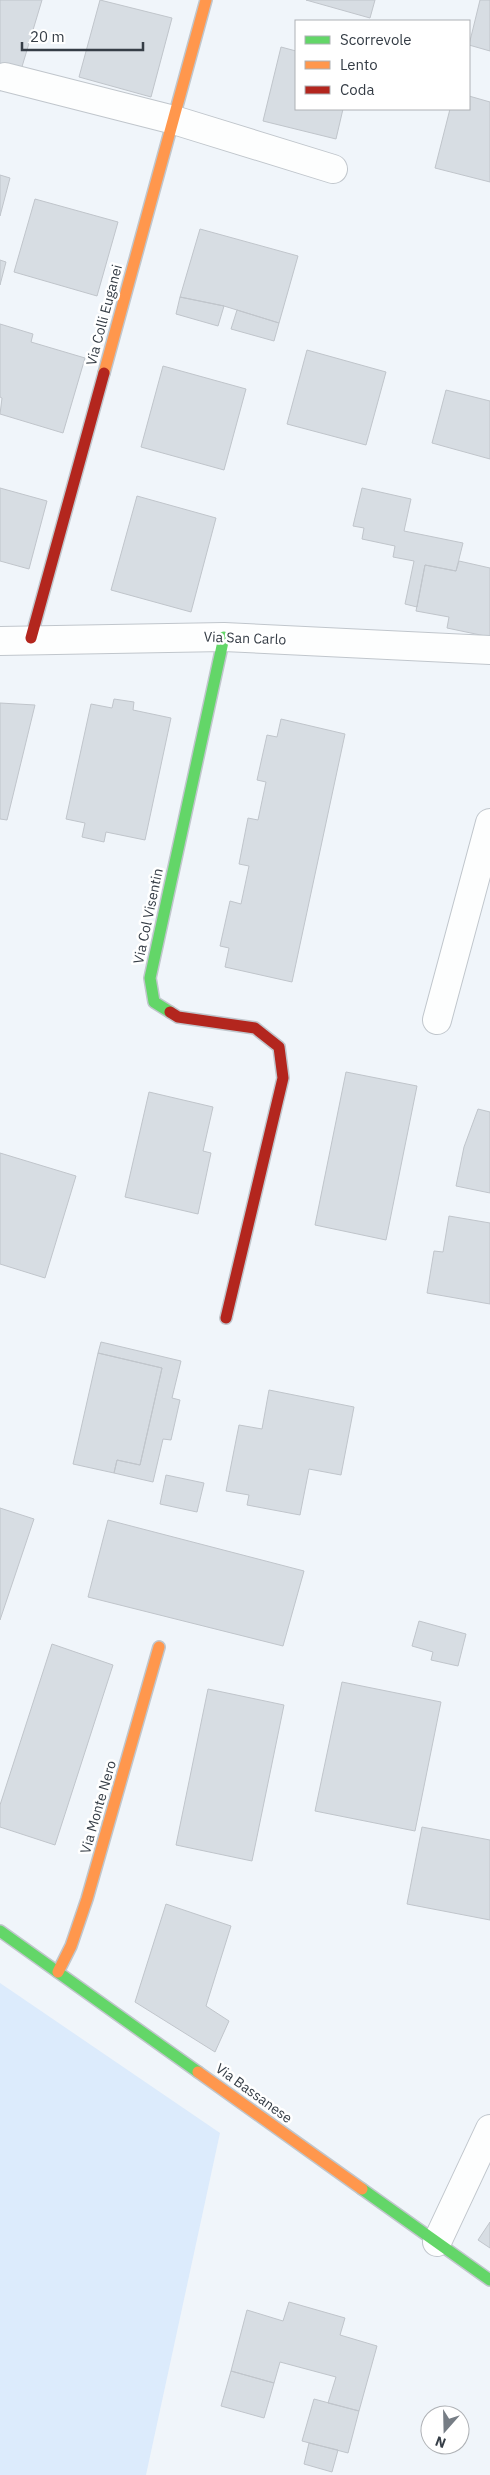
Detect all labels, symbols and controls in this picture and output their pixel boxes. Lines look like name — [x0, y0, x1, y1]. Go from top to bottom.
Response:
scale bar — [22, 20, 144, 52]
legend — [295, 20, 470, 110]
text: 20 m — [30, 27, 65, 46]
text: Scorrevole — [340, 30, 412, 49]
text: Lento — [340, 55, 378, 74]
text: Coda — [340, 80, 374, 99]
street label: Via Colli Euganei — [82, 263, 126, 367]
street label: Via San Carlo — [203, 628, 287, 648]
street label: Via Col Visentin — [129, 867, 167, 965]
street label: Via Monte Nero — [76, 1758, 120, 1856]
street label: Via Bassanese — [212, 2059, 296, 2127]
north arrow — [420, 2405, 470, 2455]
text: N — [433, 2432, 448, 2452]

